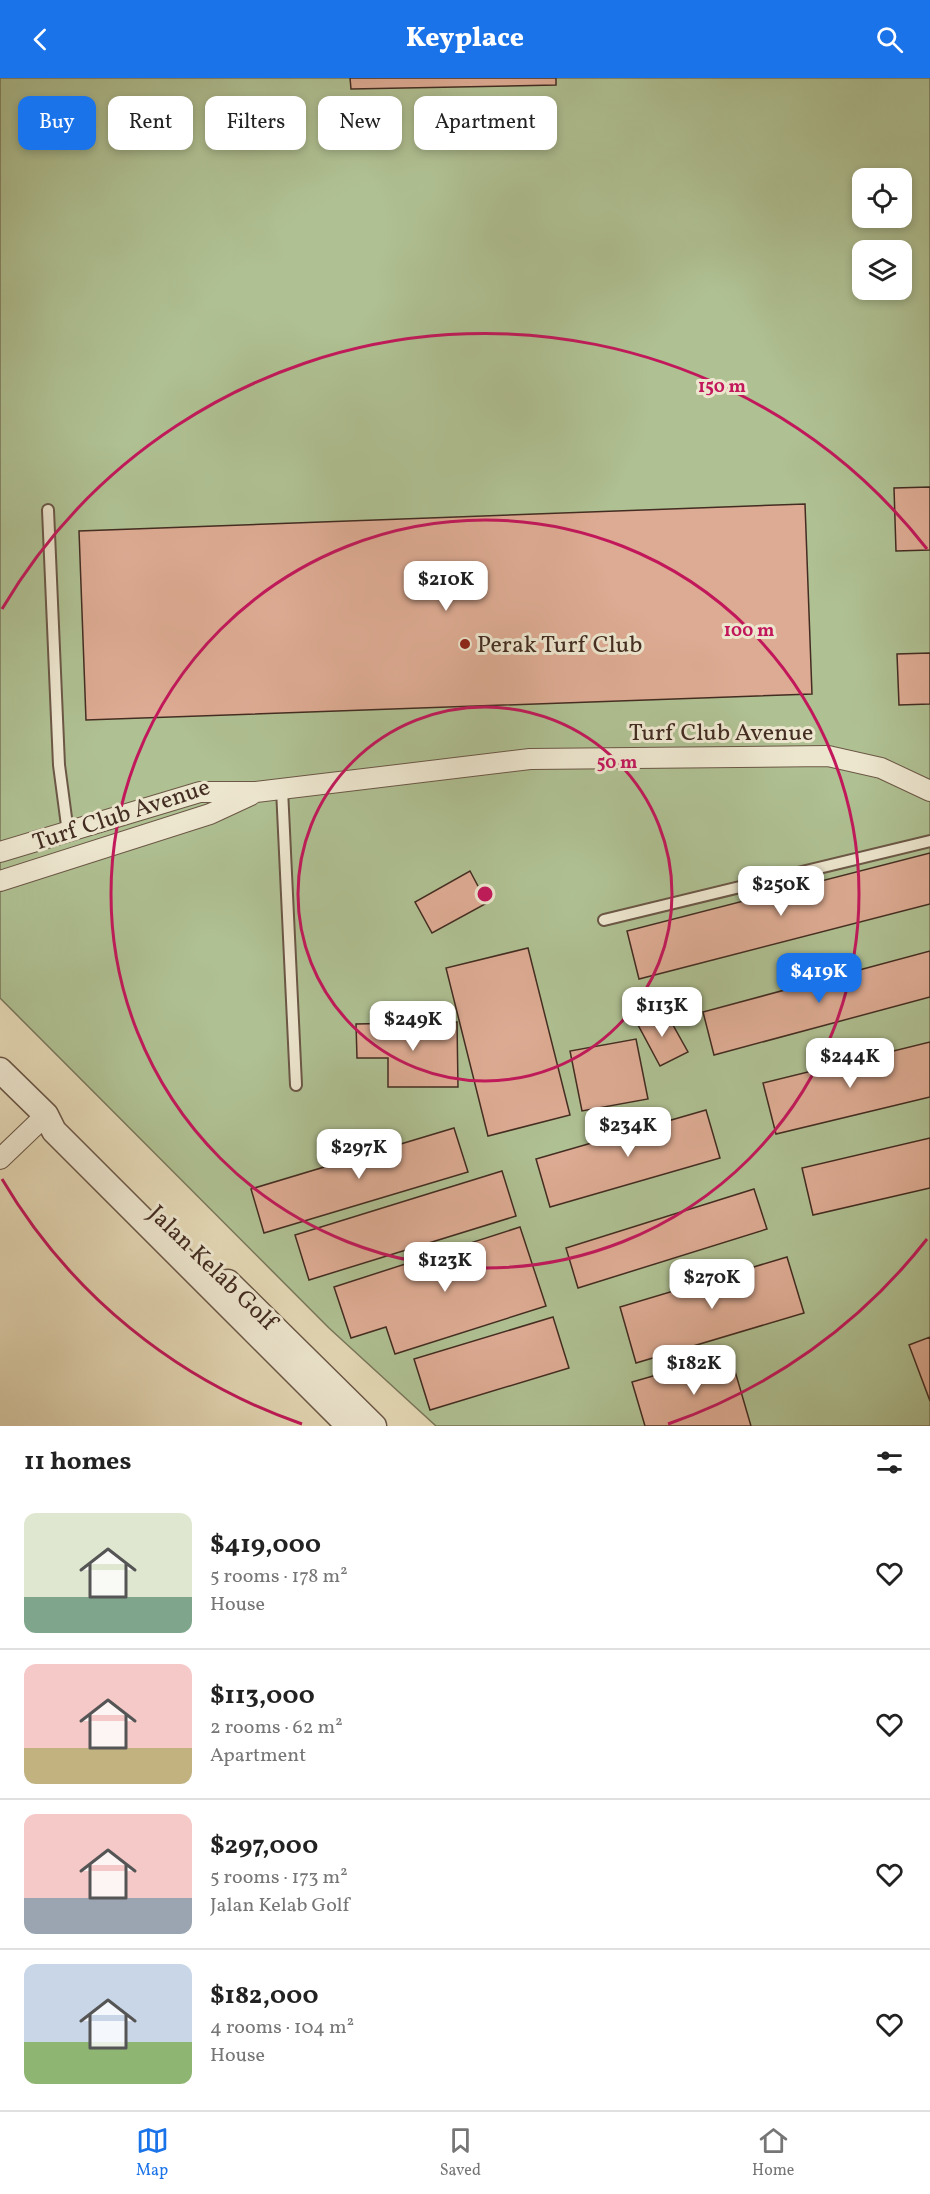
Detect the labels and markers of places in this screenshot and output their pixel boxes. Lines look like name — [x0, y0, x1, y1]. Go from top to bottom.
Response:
pin: $210K — [404, 561, 488, 612]
place label: Perak Turf Club — [477, 629, 642, 663]
marker: Perak Turf Club — [458, 637, 472, 651]
pin: $250K — [739, 866, 823, 917]
centre of rings — [475, 884, 495, 904]
pin: $419K — [777, 953, 861, 1004]
pin: $113K — [620, 987, 704, 1038]
pin: $249K — [371, 1001, 455, 1052]
pin: $244K — [808, 1038, 892, 1089]
pin: $234K — [586, 1107, 670, 1158]
pin: $297K — [317, 1129, 401, 1180]
pin: $123K — [403, 1242, 487, 1293]
pin: $270K — [670, 1259, 754, 1310]
pin: $182K — [652, 1345, 736, 1396]

